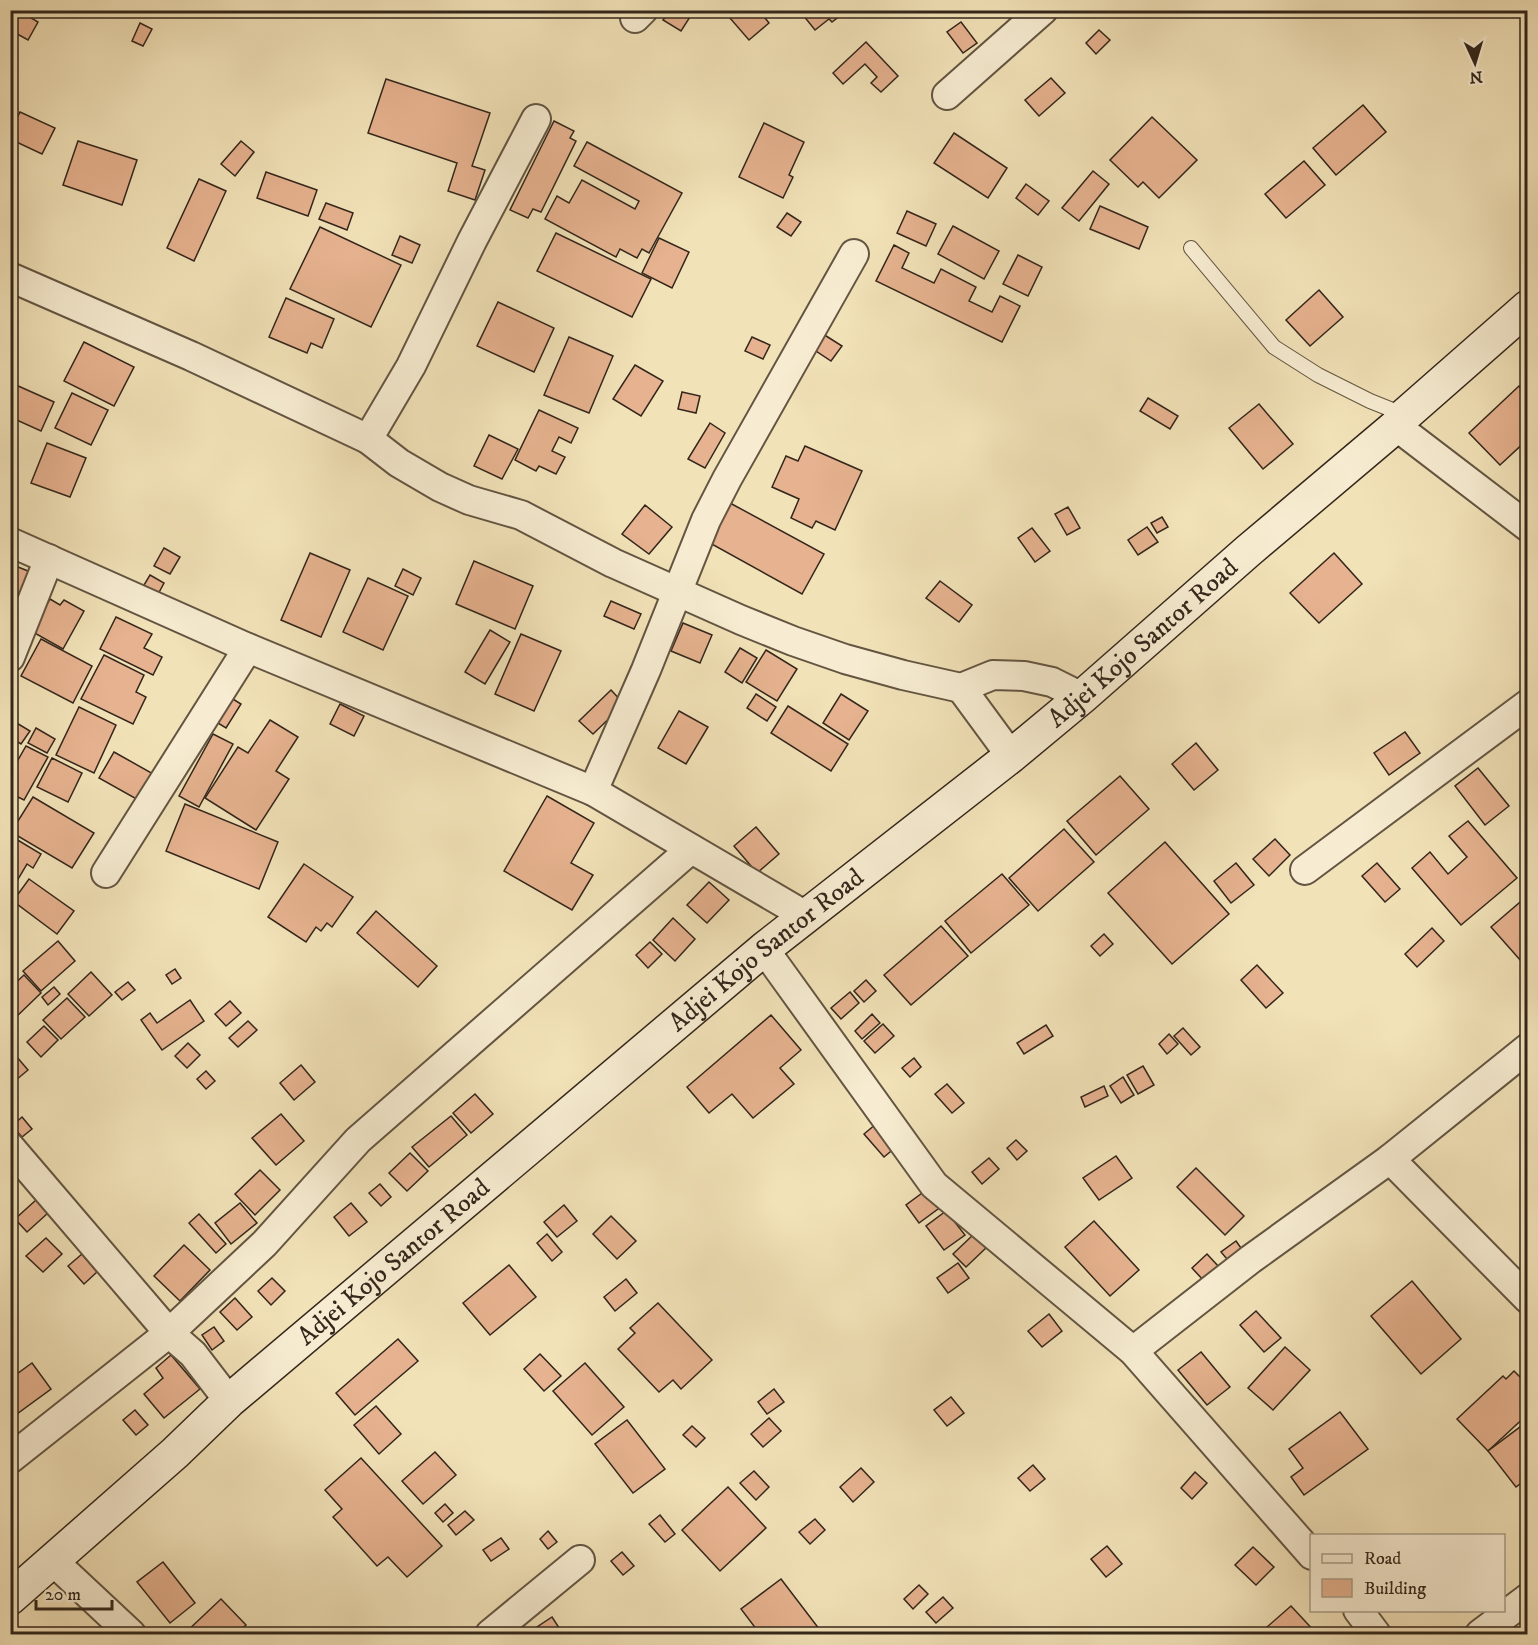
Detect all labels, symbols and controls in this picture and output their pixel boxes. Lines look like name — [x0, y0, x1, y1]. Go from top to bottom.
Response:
north arrow — [1445, 33, 1505, 93]
text: N — [1469, 67, 1483, 87]
street label: Adjei Kojo Santor Road — [1041, 551, 1245, 735]
street label: Adjei Kojo Santor Road — [662, 861, 870, 1039]
street label: Adjei Kojo Santor Road — [290, 1171, 497, 1353]
legend — [1310, 1534, 1505, 1612]
text: Road — [1364, 1548, 1401, 1570]
scale bar — [36, 1573, 112, 1611]
text: Building — [1364, 1578, 1426, 1600]
text: 20 m — [45, 1584, 81, 1606]

